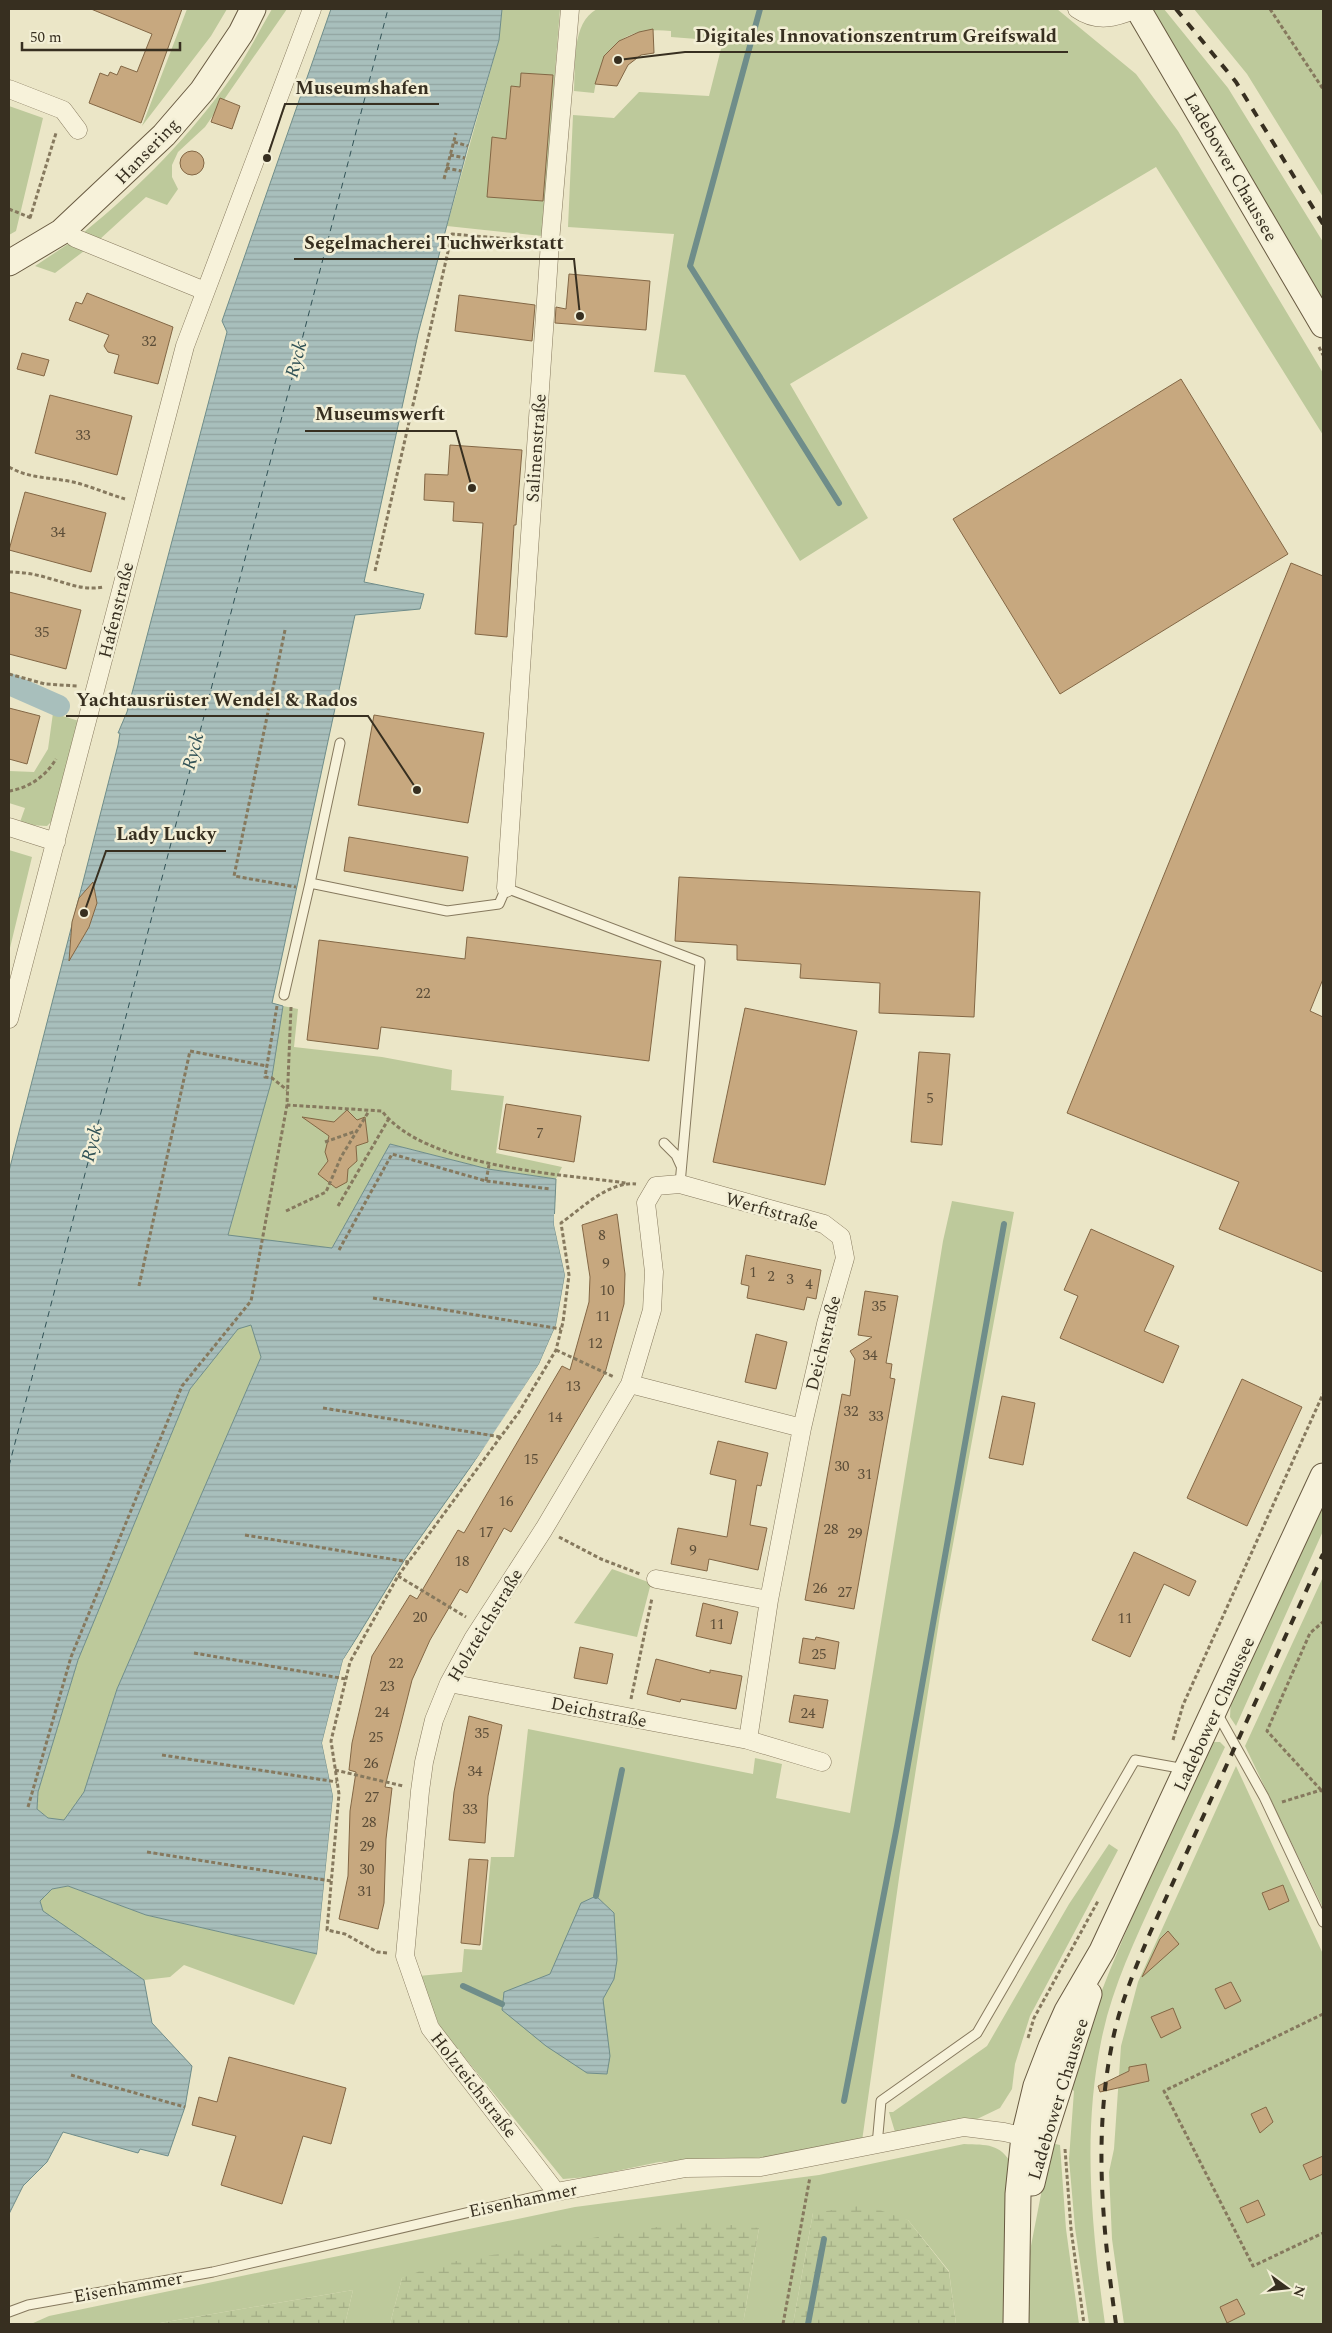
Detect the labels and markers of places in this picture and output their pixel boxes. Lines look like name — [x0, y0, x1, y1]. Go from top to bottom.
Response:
callout: Digitales Innovationszentrum Greifswald — [685, 18, 1068, 52]
callout: Museumshafen — [285, 70, 439, 104]
callout: Segelmacherei Tuchwerkstatt — [294, 225, 574, 259]
callout: Museumswerft — [305, 397, 456, 431]
callout: Yachtausrüster Wendel & Rados — [66, 682, 368, 716]
callout: Lady Lucky — [106, 817, 226, 851]

